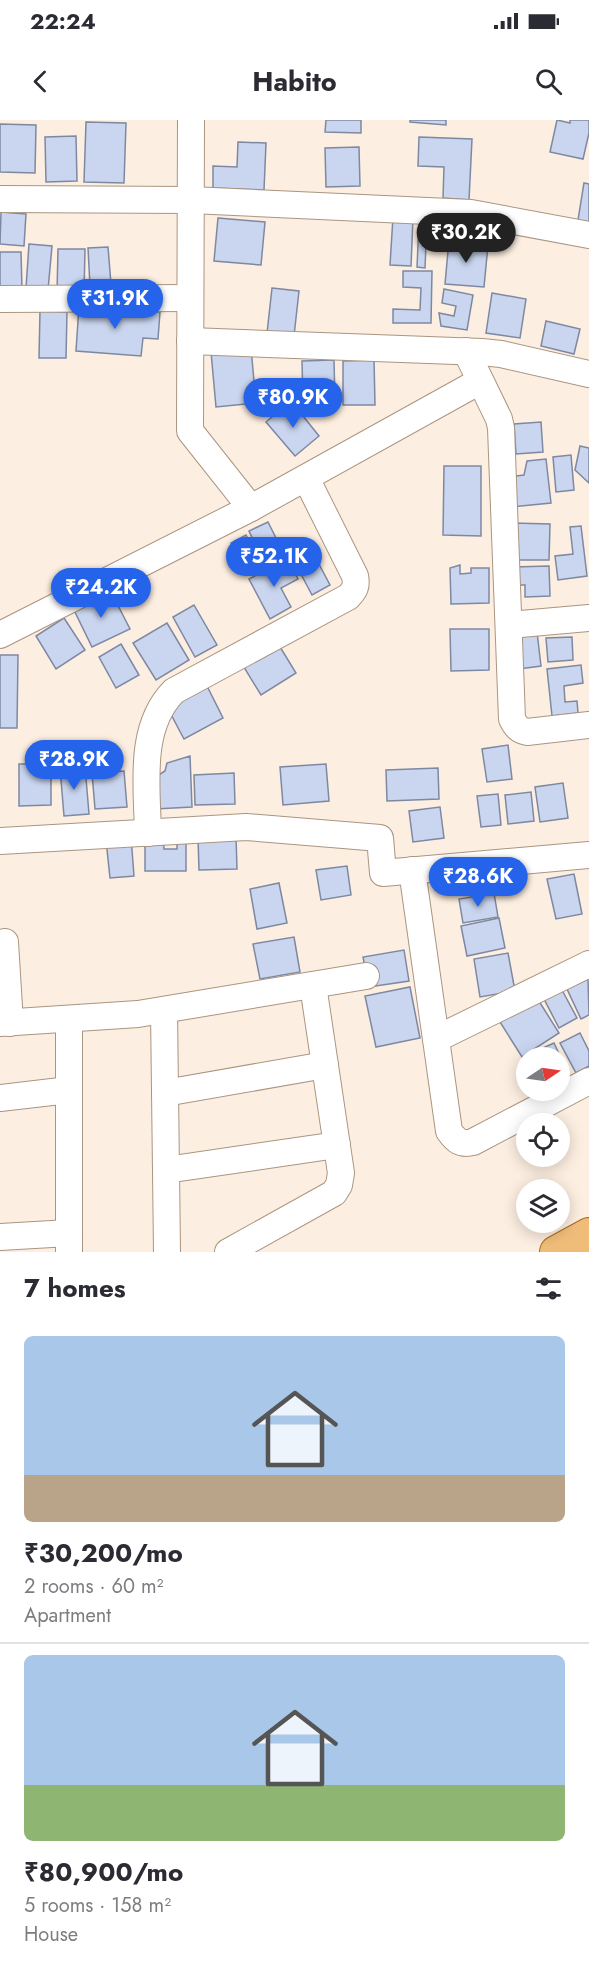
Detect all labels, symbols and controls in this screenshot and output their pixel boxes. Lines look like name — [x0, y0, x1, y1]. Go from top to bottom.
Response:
text: 22:24 — [30, 5, 96, 37]
text: Habito — [252, 62, 337, 101]
icon: back — [24, 65, 57, 98]
icon: search — [532, 65, 565, 98]
pin: ₹30.2K — [417, 213, 515, 264]
text: ₹30.2K — [431, 218, 501, 247]
pin: ₹31.9K — [66, 279, 164, 330]
text: ₹31.9K — [81, 284, 149, 313]
pin: ₹80.9K — [244, 378, 342, 429]
text: ₹80.9K — [257, 383, 329, 412]
pin: ₹52.1K — [225, 537, 323, 588]
text: ₹52.1K — [240, 542, 308, 571]
pin: ₹24.2K — [52, 568, 150, 619]
text: ₹24.2K — [65, 573, 137, 602]
pin: ₹28.9K — [25, 740, 123, 791]
text: ₹28.9K — [39, 745, 109, 774]
pin: ₹28.6K — [429, 857, 527, 908]
text: ₹28.6K — [443, 862, 513, 891]
north arrow — [516, 1047, 570, 1101]
map controls — [516, 1047, 570, 1233]
button: locate — [516, 1113, 570, 1167]
button: layers — [516, 1179, 570, 1233]
text: 7 homes — [24, 1269, 126, 1307]
icon: filters — [532, 1272, 565, 1305]
icon: home — [241, 1375, 349, 1483]
text: ₹30,200/mo — [24, 1534, 183, 1572]
text: 2 rooms · 60 m² — [24, 1572, 163, 1601]
text: Apartment — [24, 1601, 111, 1630]
icon: home — [241, 1694, 349, 1802]
text: ₹80,900/mo — [24, 1853, 183, 1891]
text: 5 rooms · 158 m² — [24, 1891, 171, 1920]
text: House — [24, 1920, 78, 1949]

